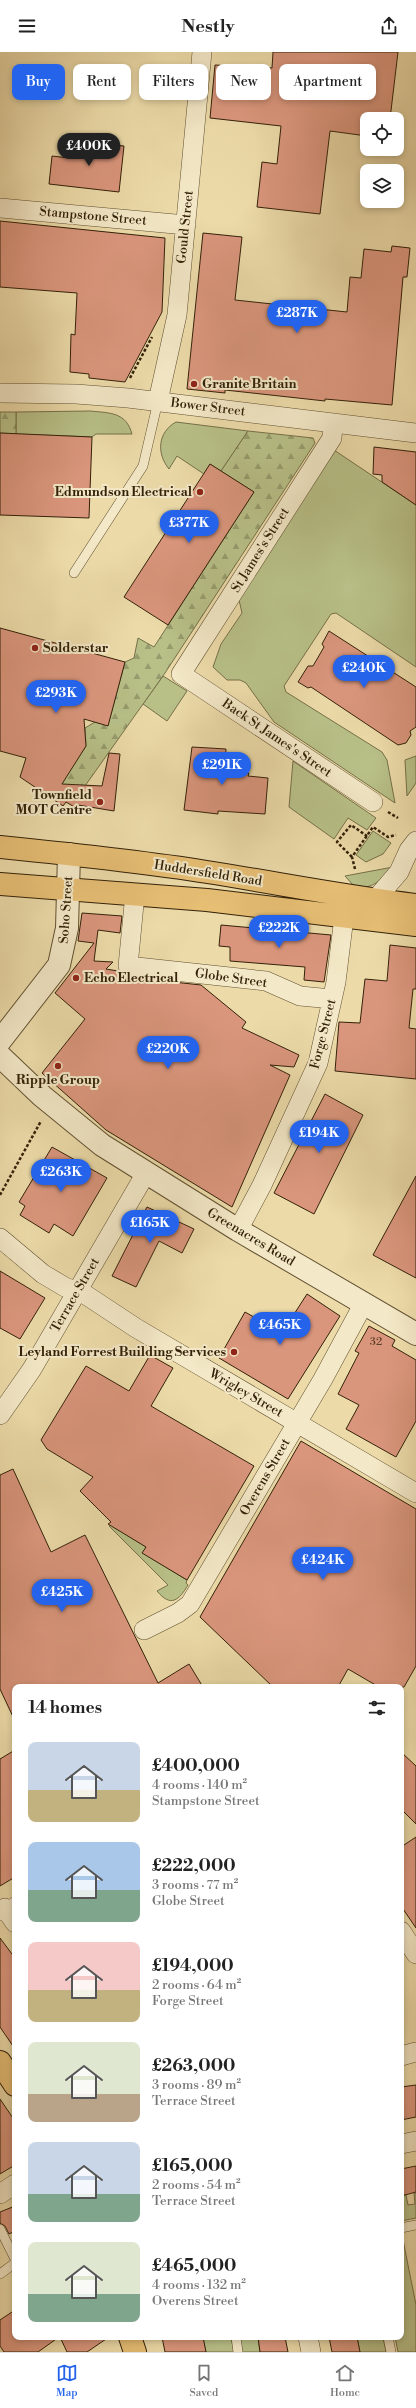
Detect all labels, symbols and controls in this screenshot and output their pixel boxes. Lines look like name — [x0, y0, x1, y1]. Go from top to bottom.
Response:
icon: menu — [16, 15, 38, 37]
text: Nestly — [181, 15, 235, 38]
icon: share — [378, 15, 400, 37]
chip: Buy — [12, 64, 65, 100]
chip: Rent — [73, 64, 131, 100]
chip: Filters — [139, 64, 208, 100]
chip: New — [216, 64, 271, 100]
chip: Apartment — [279, 64, 376, 100]
map controls — [360, 112, 404, 208]
button: locate — [360, 112, 404, 156]
pin: £400K — [61, 133, 117, 167]
text: £400K — [66, 138, 112, 154]
button: layers — [360, 164, 404, 208]
street label: Gould Street — [173, 189, 197, 264]
street label: Stampstone Street — [39, 203, 148, 229]
pin: £287K — [269, 300, 325, 334]
text: £287K — [276, 305, 318, 321]
place label: Granite Britain — [202, 376, 296, 392]
marker: Granite Britain — [189, 379, 199, 389]
street label: Bower Street — [169, 394, 247, 420]
place label: Edmundson Electrical — [55, 484, 193, 500]
marker: Edmundson Electrical — [195, 487, 205, 497]
street label: St James's Street — [227, 504, 293, 595]
pin: £377K — [161, 510, 217, 544]
text: £377K — [169, 515, 209, 531]
place label: Solderstar — [43, 640, 109, 656]
marker: Solderstar — [30, 643, 40, 653]
pin: £240K — [336, 655, 392, 689]
text: £240K — [342, 660, 386, 676]
pin: £293K — [28, 680, 84, 714]
text: £293K — [35, 685, 77, 701]
street label: Back St James's Street — [218, 695, 335, 781]
pin: £291K — [194, 752, 250, 786]
text: £291K — [202, 757, 242, 773]
place label: Townfield MOT Centre — [15, 787, 92, 818]
marker: Townfield MOT Centre — [95, 797, 105, 807]
street label: Huddersfield Road — [153, 857, 264, 890]
street label: Soho Street — [56, 875, 76, 944]
pin: £222K — [251, 915, 307, 949]
text: £222K — [258, 920, 300, 936]
street label: Globe Street — [194, 965, 268, 991]
place label: Echo Electrical — [84, 970, 179, 986]
marker: Echo Electrical — [71, 973, 81, 983]
street label: Forge Street — [307, 997, 340, 1071]
pin: £220K — [140, 1036, 196, 1070]
text: £220K — [146, 1041, 190, 1057]
marker: Ripple Group — [53, 1061, 63, 1071]
place label: Ripple Group — [16, 1072, 100, 1088]
pin: £194K — [291, 1120, 347, 1154]
text: £194K — [299, 1125, 339, 1141]
pin: £263K — [33, 1159, 89, 1193]
text: £263K — [40, 1164, 82, 1180]
street label: Greenacres Road — [204, 1204, 298, 1270]
pin: £165K — [122, 1210, 178, 1244]
text: £165K — [130, 1215, 170, 1231]
street label: Terrace Street — [47, 1254, 103, 1335]
pin: £465K — [252, 1312, 308, 1346]
text: £465K — [259, 1317, 301, 1333]
house number: 32 — [370, 1335, 382, 1349]
place label: Leyland Forrest Building Services — [18, 1344, 226, 1360]
marker: Leyland Forrest Building Services — [229, 1347, 239, 1357]
street label: Wrigley Street — [205, 1365, 286, 1421]
street label: Overens Street — [236, 1435, 294, 1518]
pin: £424K — [295, 1547, 351, 1581]
text: £424K — [301, 1552, 345, 1568]
pin: £425K — [34, 1579, 90, 1613]
text: £425K — [41, 1584, 83, 1600]
text: 14 homes — [28, 1697, 102, 1719]
icon: filters — [366, 1697, 388, 1719]
text: £400,000 — [152, 1755, 240, 1777]
icon: home — [60, 1758, 108, 1806]
text: 4 rooms · 140 m² — [152, 1777, 247, 1793]
text: Stampstone Street — [152, 1793, 260, 1809]
text: £222,000 — [152, 1855, 236, 1877]
icon: home — [60, 1858, 108, 1906]
text: 3 rooms · 77 m² — [152, 1877, 238, 1893]
text: Globe Street — [152, 1893, 225, 1909]
text: £194,000 — [152, 1955, 234, 1977]
icon: home — [60, 1958, 108, 2006]
text: 2 rooms · 64 m² — [152, 1977, 241, 1993]
text: Forge Street — [152, 1993, 224, 2009]
text: £263,000 — [152, 2055, 235, 2077]
icon: home — [60, 2058, 108, 2106]
text: 3 rooms · 89 m² — [152, 2077, 241, 2093]
text: Terrace Street — [152, 2093, 236, 2109]
text: £165,000 — [152, 2155, 233, 2177]
icon: home — [60, 2158, 108, 2206]
text: 2 rooms · 54 m² — [152, 2177, 241, 2193]
text: Terrace Street — [152, 2193, 236, 2209]
text: £465,000 — [152, 2255, 236, 2277]
icon: home — [60, 2258, 108, 2306]
text: 4 rooms · 132 m² — [152, 2277, 246, 2293]
text: Overens Street — [152, 2293, 239, 2309]
tab: Map — [56, 2362, 78, 2400]
tab: Saved — [189, 2362, 218, 2400]
tab: Home — [330, 2362, 360, 2400]

